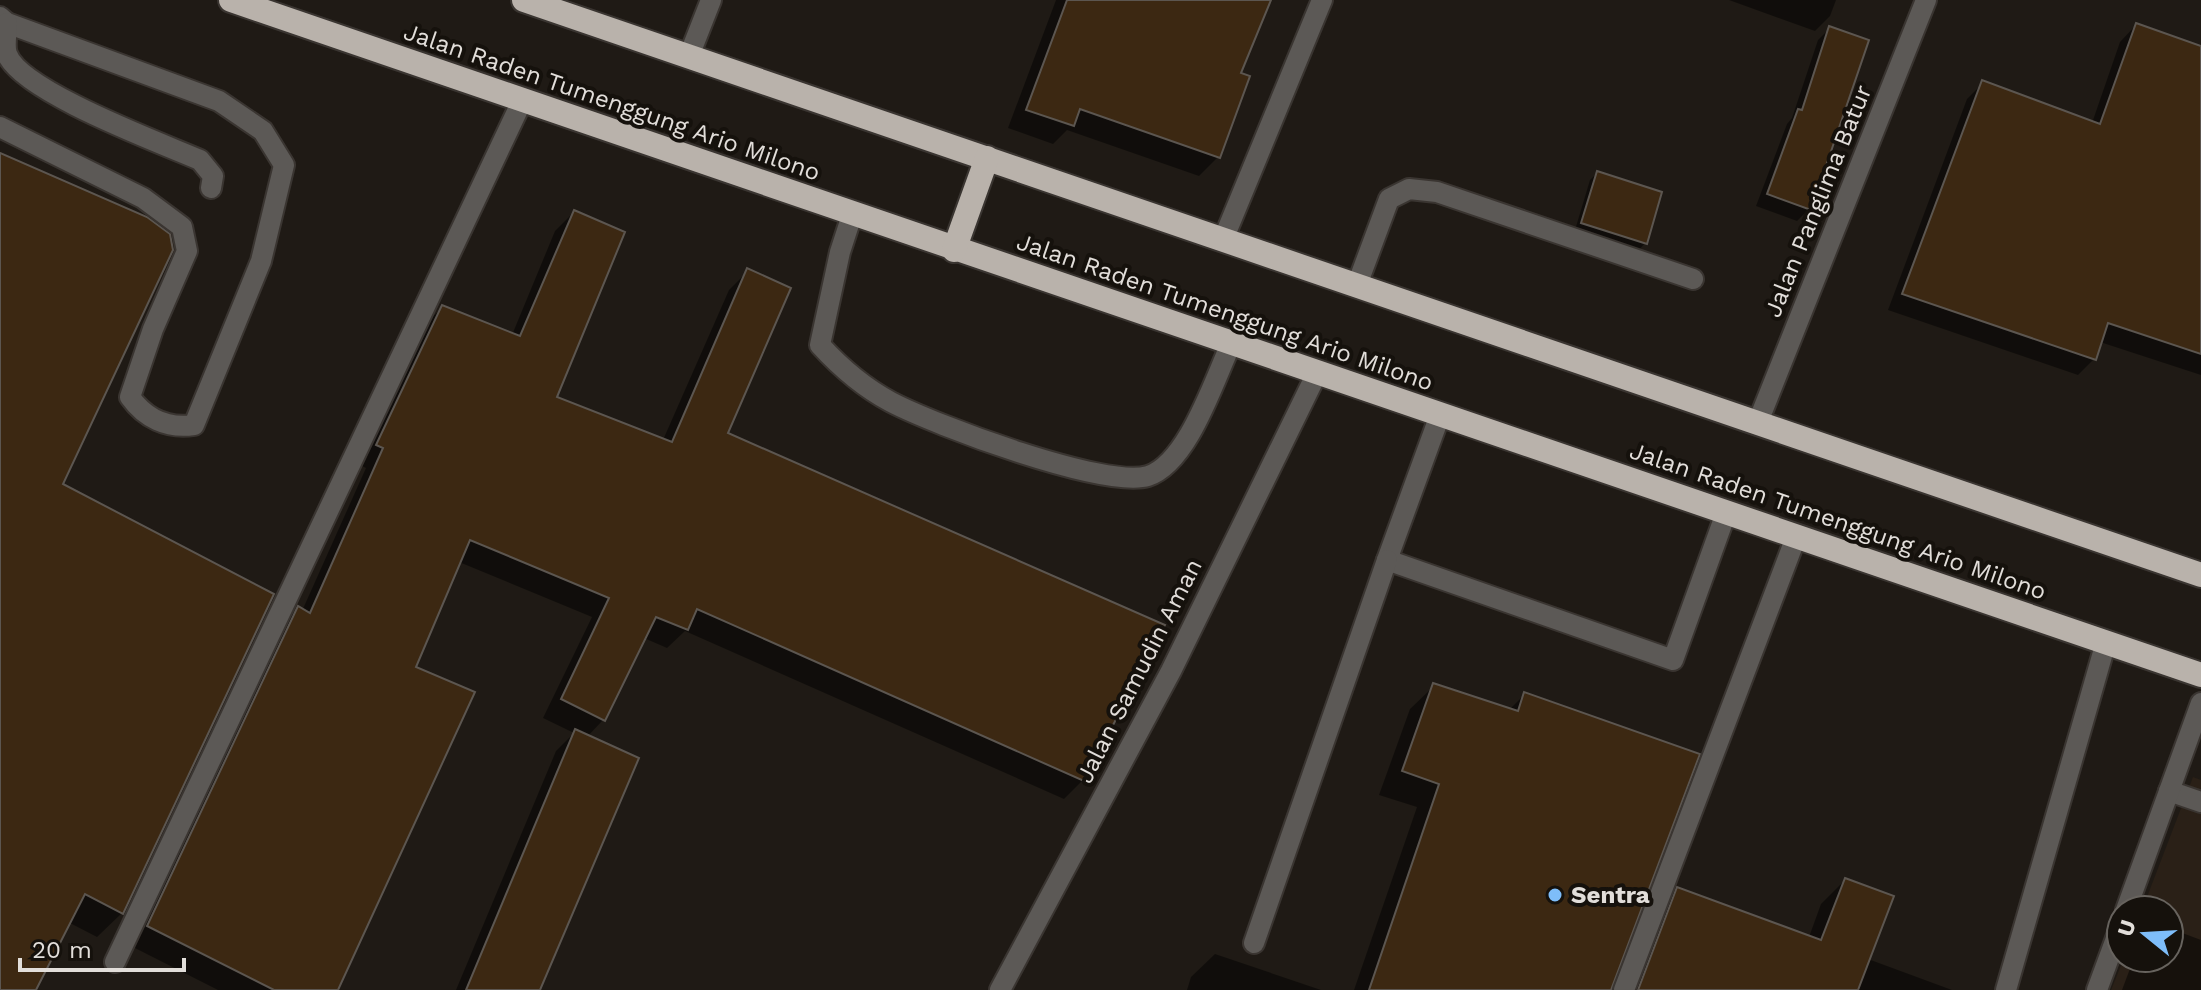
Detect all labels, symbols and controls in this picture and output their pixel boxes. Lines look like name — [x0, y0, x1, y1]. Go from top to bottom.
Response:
street label: Jalan Raden Tumenggung Ario Milono — [400, 17, 824, 187]
street label: Jalan Panglima Batur — [1759, 81, 1877, 321]
street label: Jalan Raden Tumenggung Ario Milono — [1013, 227, 1437, 397]
street label: Jalan Raden Tumenggung Ario Milono — [1626, 436, 2050, 606]
street label: Jalan Samudin Aman — [1070, 554, 1208, 788]
place label: Sentra — [1571, 881, 1650, 909]
marker: Sentra — [1546, 886, 1564, 904]
north arrow — [2105, 894, 2185, 974]
text: U — [2112, 917, 2141, 939]
scale bar — [20, 922, 184, 972]
text: 20 m — [32, 936, 92, 964]

